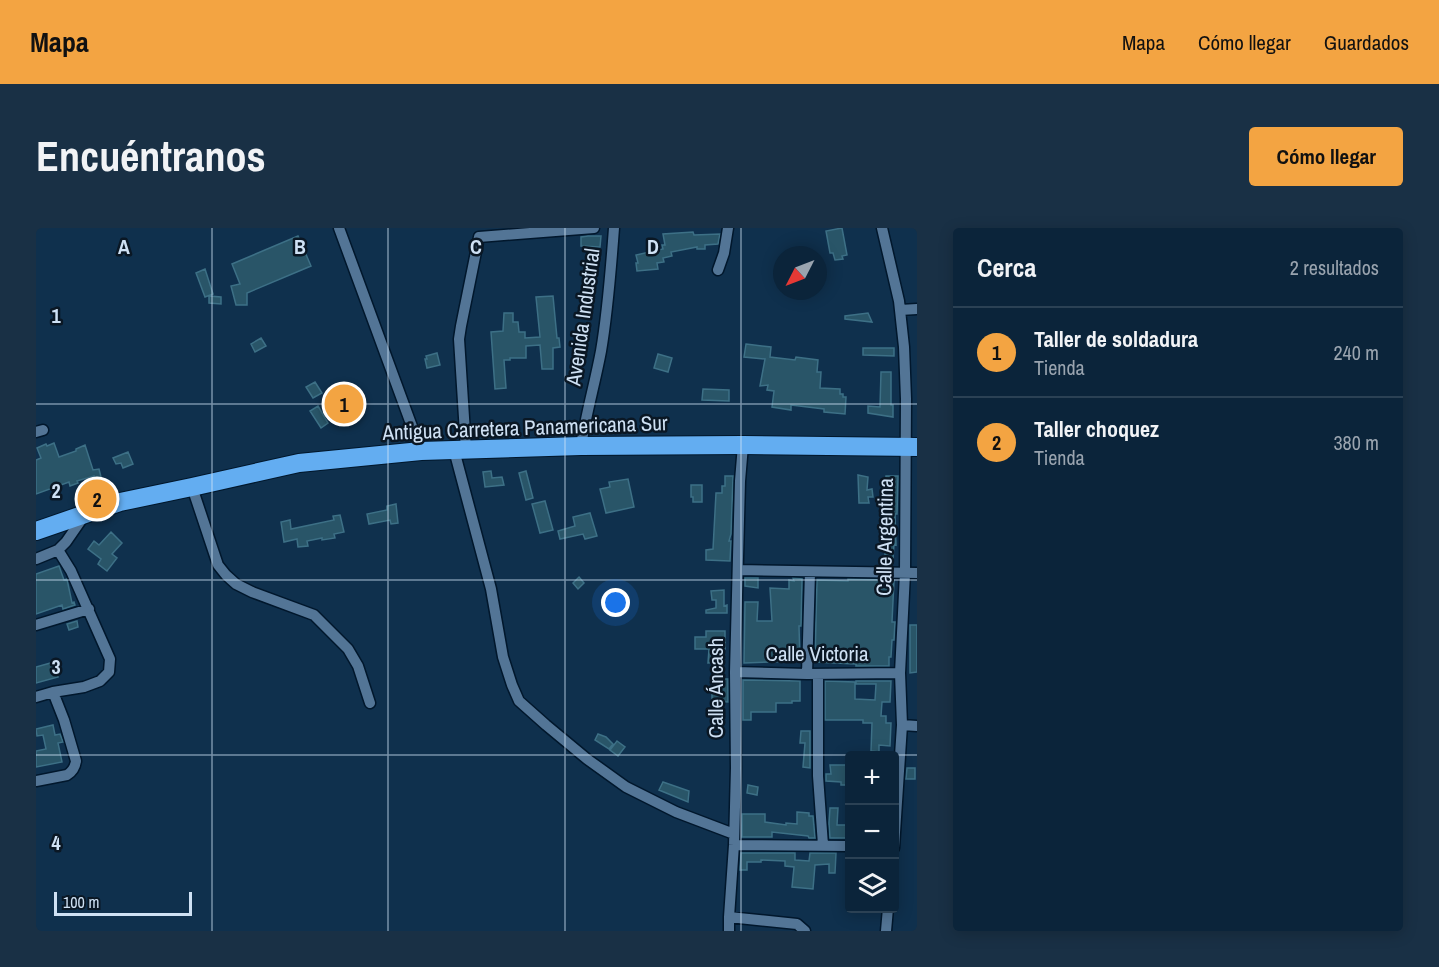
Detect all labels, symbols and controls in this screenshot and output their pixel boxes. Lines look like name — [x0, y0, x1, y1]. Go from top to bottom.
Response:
text: Mapa — [30, 23, 89, 61]
text: Mapa — [1122, 28, 1165, 57]
text: Cómo llegar — [1198, 28, 1291, 57]
text: Guardados — [1324, 28, 1409, 57]
button: Cómo llegar — [1249, 127, 1403, 186]
text: Encuéntranos — [36, 128, 266, 184]
text: A — [118, 233, 130, 260]
text: B — [294, 233, 306, 260]
text: C — [470, 233, 482, 260]
text: D — [647, 233, 659, 260]
street label: Avenida Industrial — [558, 246, 607, 389]
north arrow — [773, 246, 827, 300]
text: Cerca — [977, 250, 1036, 285]
text: 2 resultados — [1290, 254, 1379, 281]
text: 1 — [51, 302, 61, 329]
text: Taller de soldadura — [1034, 324, 1198, 354]
text: 1 — [992, 339, 1001, 366]
text: 240 m — [1333, 339, 1379, 366]
text: Tienda — [1034, 354, 1085, 381]
pin: 1 — [324, 382, 364, 426]
street label: Antigua Carretera Panamericana Sur — [381, 408, 668, 447]
text: Taller choquez — [1034, 414, 1159, 444]
text: 2 — [992, 429, 1001, 456]
text: 380 m — [1333, 429, 1379, 456]
text: Tienda — [1034, 444, 1085, 471]
pin: 2 — [78, 476, 116, 522]
text: 2 — [51, 477, 61, 504]
street label: Calle Argentina — [869, 477, 900, 596]
your location — [601, 588, 630, 617]
street label: Calle Áncash — [701, 638, 730, 738]
street label: Calle Victoria — [765, 639, 869, 668]
text: 3 — [51, 653, 61, 680]
map controls — [845, 751, 899, 913]
button: + — [845, 751, 899, 805]
button: − — [845, 805, 899, 859]
text: 4 — [51, 829, 61, 856]
button: layers — [845, 859, 899, 913]
scale bar — [54, 889, 192, 916]
text: 100 m — [63, 891, 99, 913]

